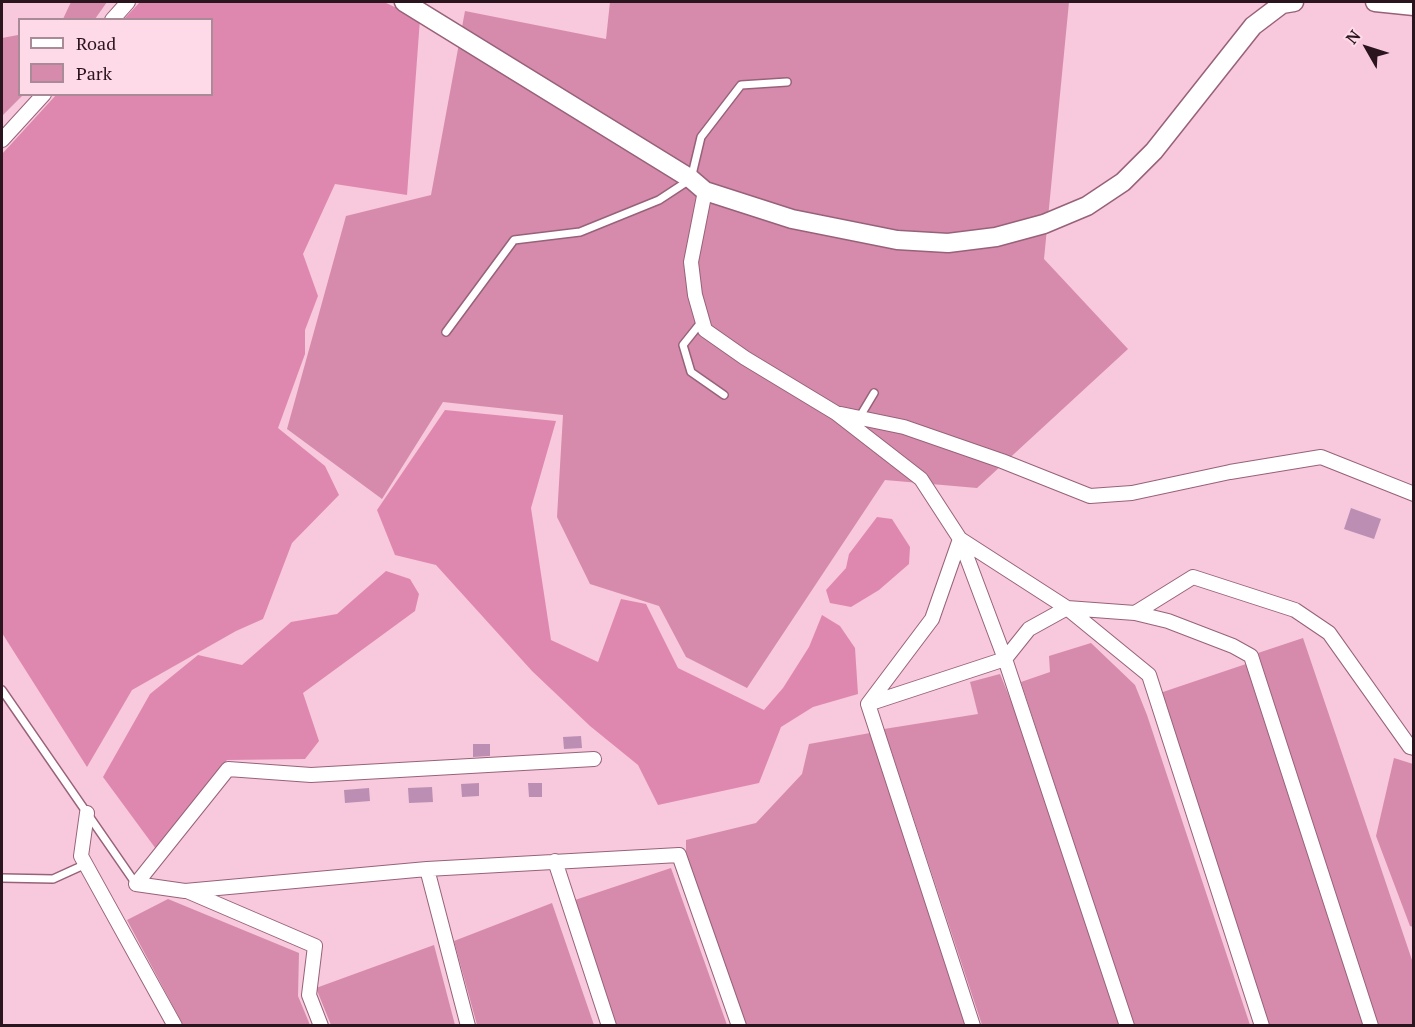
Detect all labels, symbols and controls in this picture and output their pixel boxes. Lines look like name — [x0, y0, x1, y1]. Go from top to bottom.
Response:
legend — [18, 18, 213, 96]
north arrow — [1337, 18, 1397, 78]
text: N — [1341, 25, 1365, 48]
text: Road — [76, 31, 116, 55]
text: Park — [76, 61, 112, 85]

